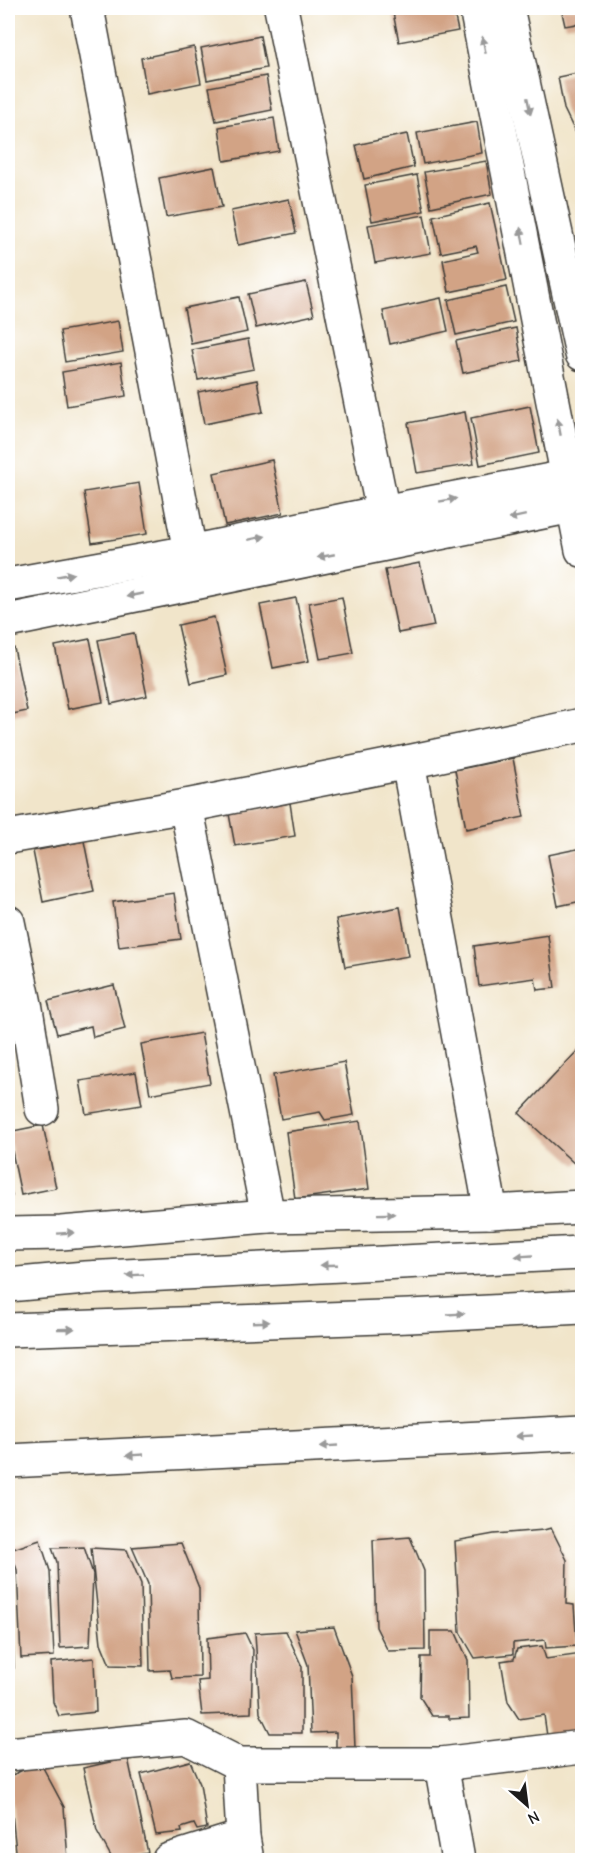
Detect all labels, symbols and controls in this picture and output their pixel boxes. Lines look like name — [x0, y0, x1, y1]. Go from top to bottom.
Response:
one-way arrow — [479, 35, 488, 54]
one-way arrow — [524, 96, 534, 115]
one-way arrow — [517, 226, 526, 245]
one-way arrow — [554, 418, 564, 437]
one-way arrow — [438, 495, 457, 504]
one-way arrow — [507, 513, 526, 522]
one-way arrow — [247, 533, 266, 542]
one-way arrow — [316, 552, 335, 561]
one-way arrow — [56, 570, 75, 579]
one-way arrow — [125, 591, 144, 600]
one-way arrow — [377, 1209, 396, 1218]
one-way arrow — [56, 1228, 75, 1237]
one-way arrow — [515, 1252, 534, 1261]
one-way arrow — [320, 1261, 339, 1270]
one-way arrow — [125, 1270, 144, 1280]
one-way arrow — [446, 1309, 465, 1318]
one-way arrow — [251, 1317, 270, 1326]
one-way arrow — [56, 1324, 75, 1334]
one-way arrow — [515, 1432, 534, 1441]
one-way arrow — [320, 1441, 339, 1450]
one-way arrow — [125, 1450, 144, 1459]
north arrow — [497, 1775, 557, 1835]
text: N — [525, 1807, 542, 1828]

